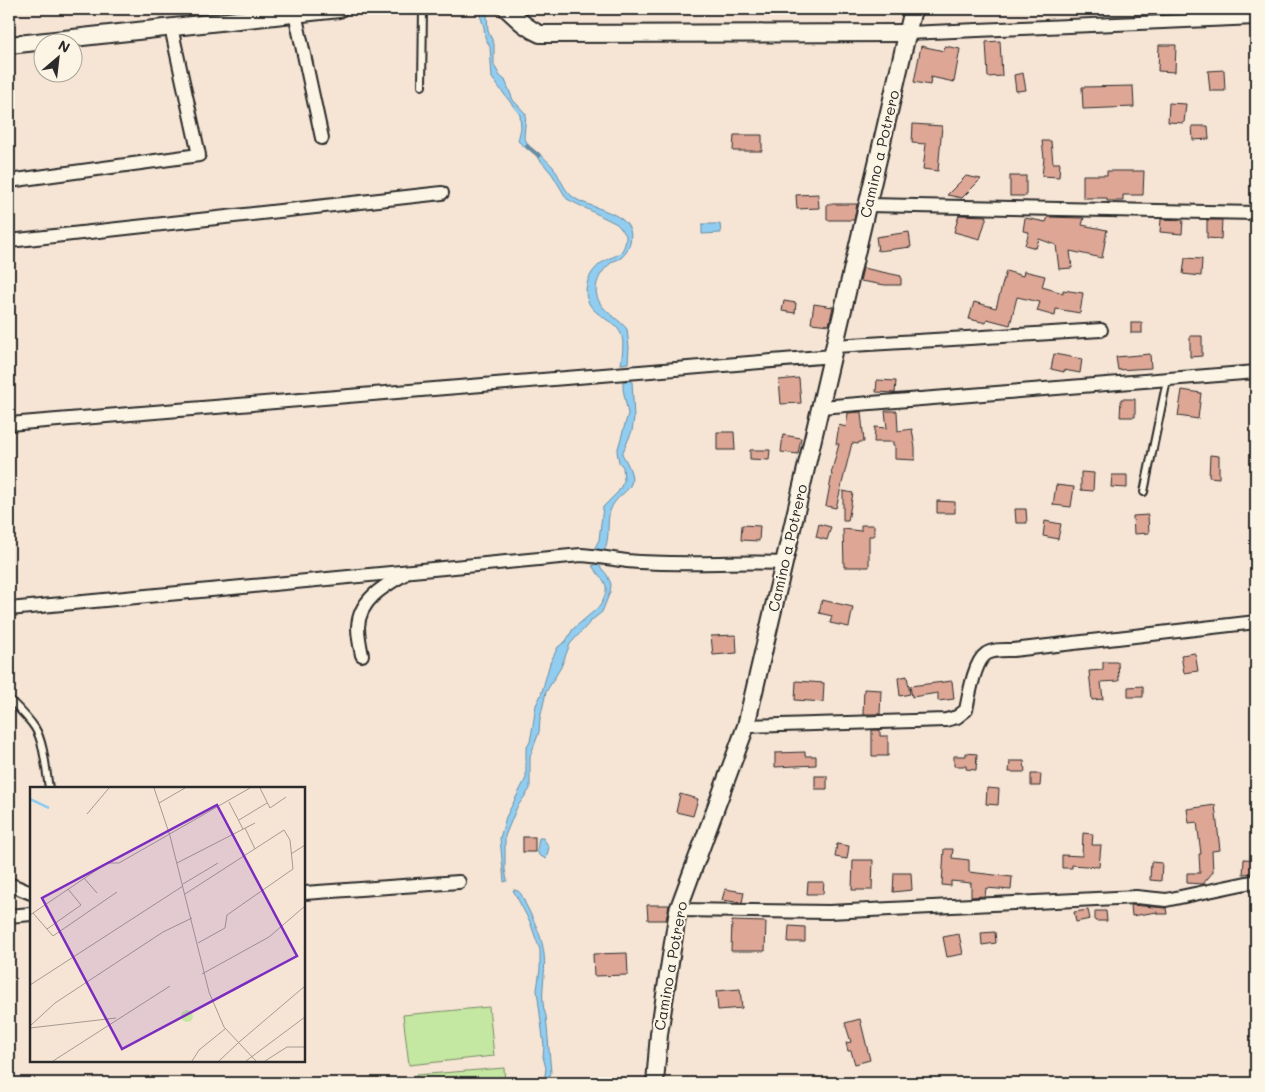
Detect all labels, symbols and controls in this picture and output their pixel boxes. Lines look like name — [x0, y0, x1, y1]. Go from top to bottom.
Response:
north arrow — [32, 32, 82, 82]
text: N — [55, 35, 73, 57]
street label: Camino a Potrero — [855, 88, 903, 220]
street label: Camino a Potrero — [763, 482, 811, 614]
inset map — [30, 787, 305, 1062]
street label: Camino a Potrero — [649, 900, 691, 1032]

